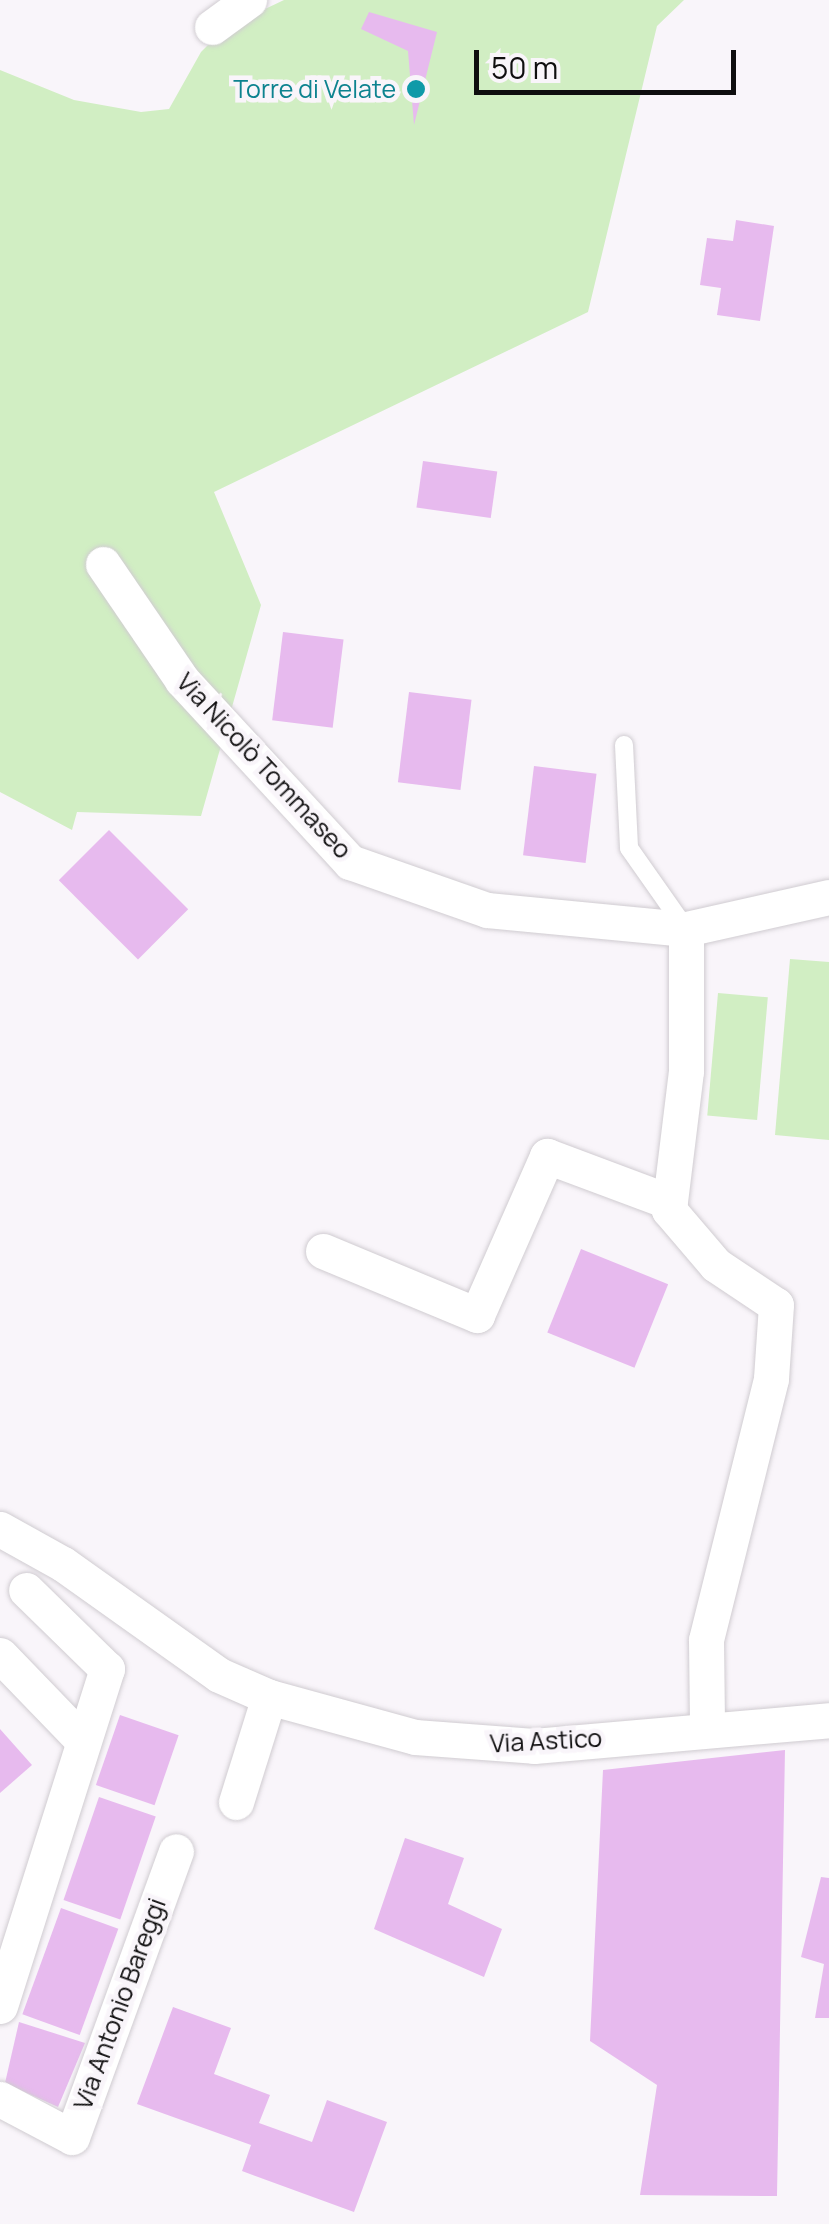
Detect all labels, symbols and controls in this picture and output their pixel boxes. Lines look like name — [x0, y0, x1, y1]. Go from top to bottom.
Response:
scale bar — [479, 30, 742, 92]
text: 50 m — [491, 47, 558, 88]
place label: Torre di Velate — [233, 74, 396, 104]
marker: Torre di Velate — [405, 78, 427, 100]
street label: Via Nicolò Tommaseo — [170, 667, 358, 865]
street label: Via Astico — [489, 1723, 603, 1759]
street label: Via Antonio Bareggi — [68, 1894, 172, 2114]

